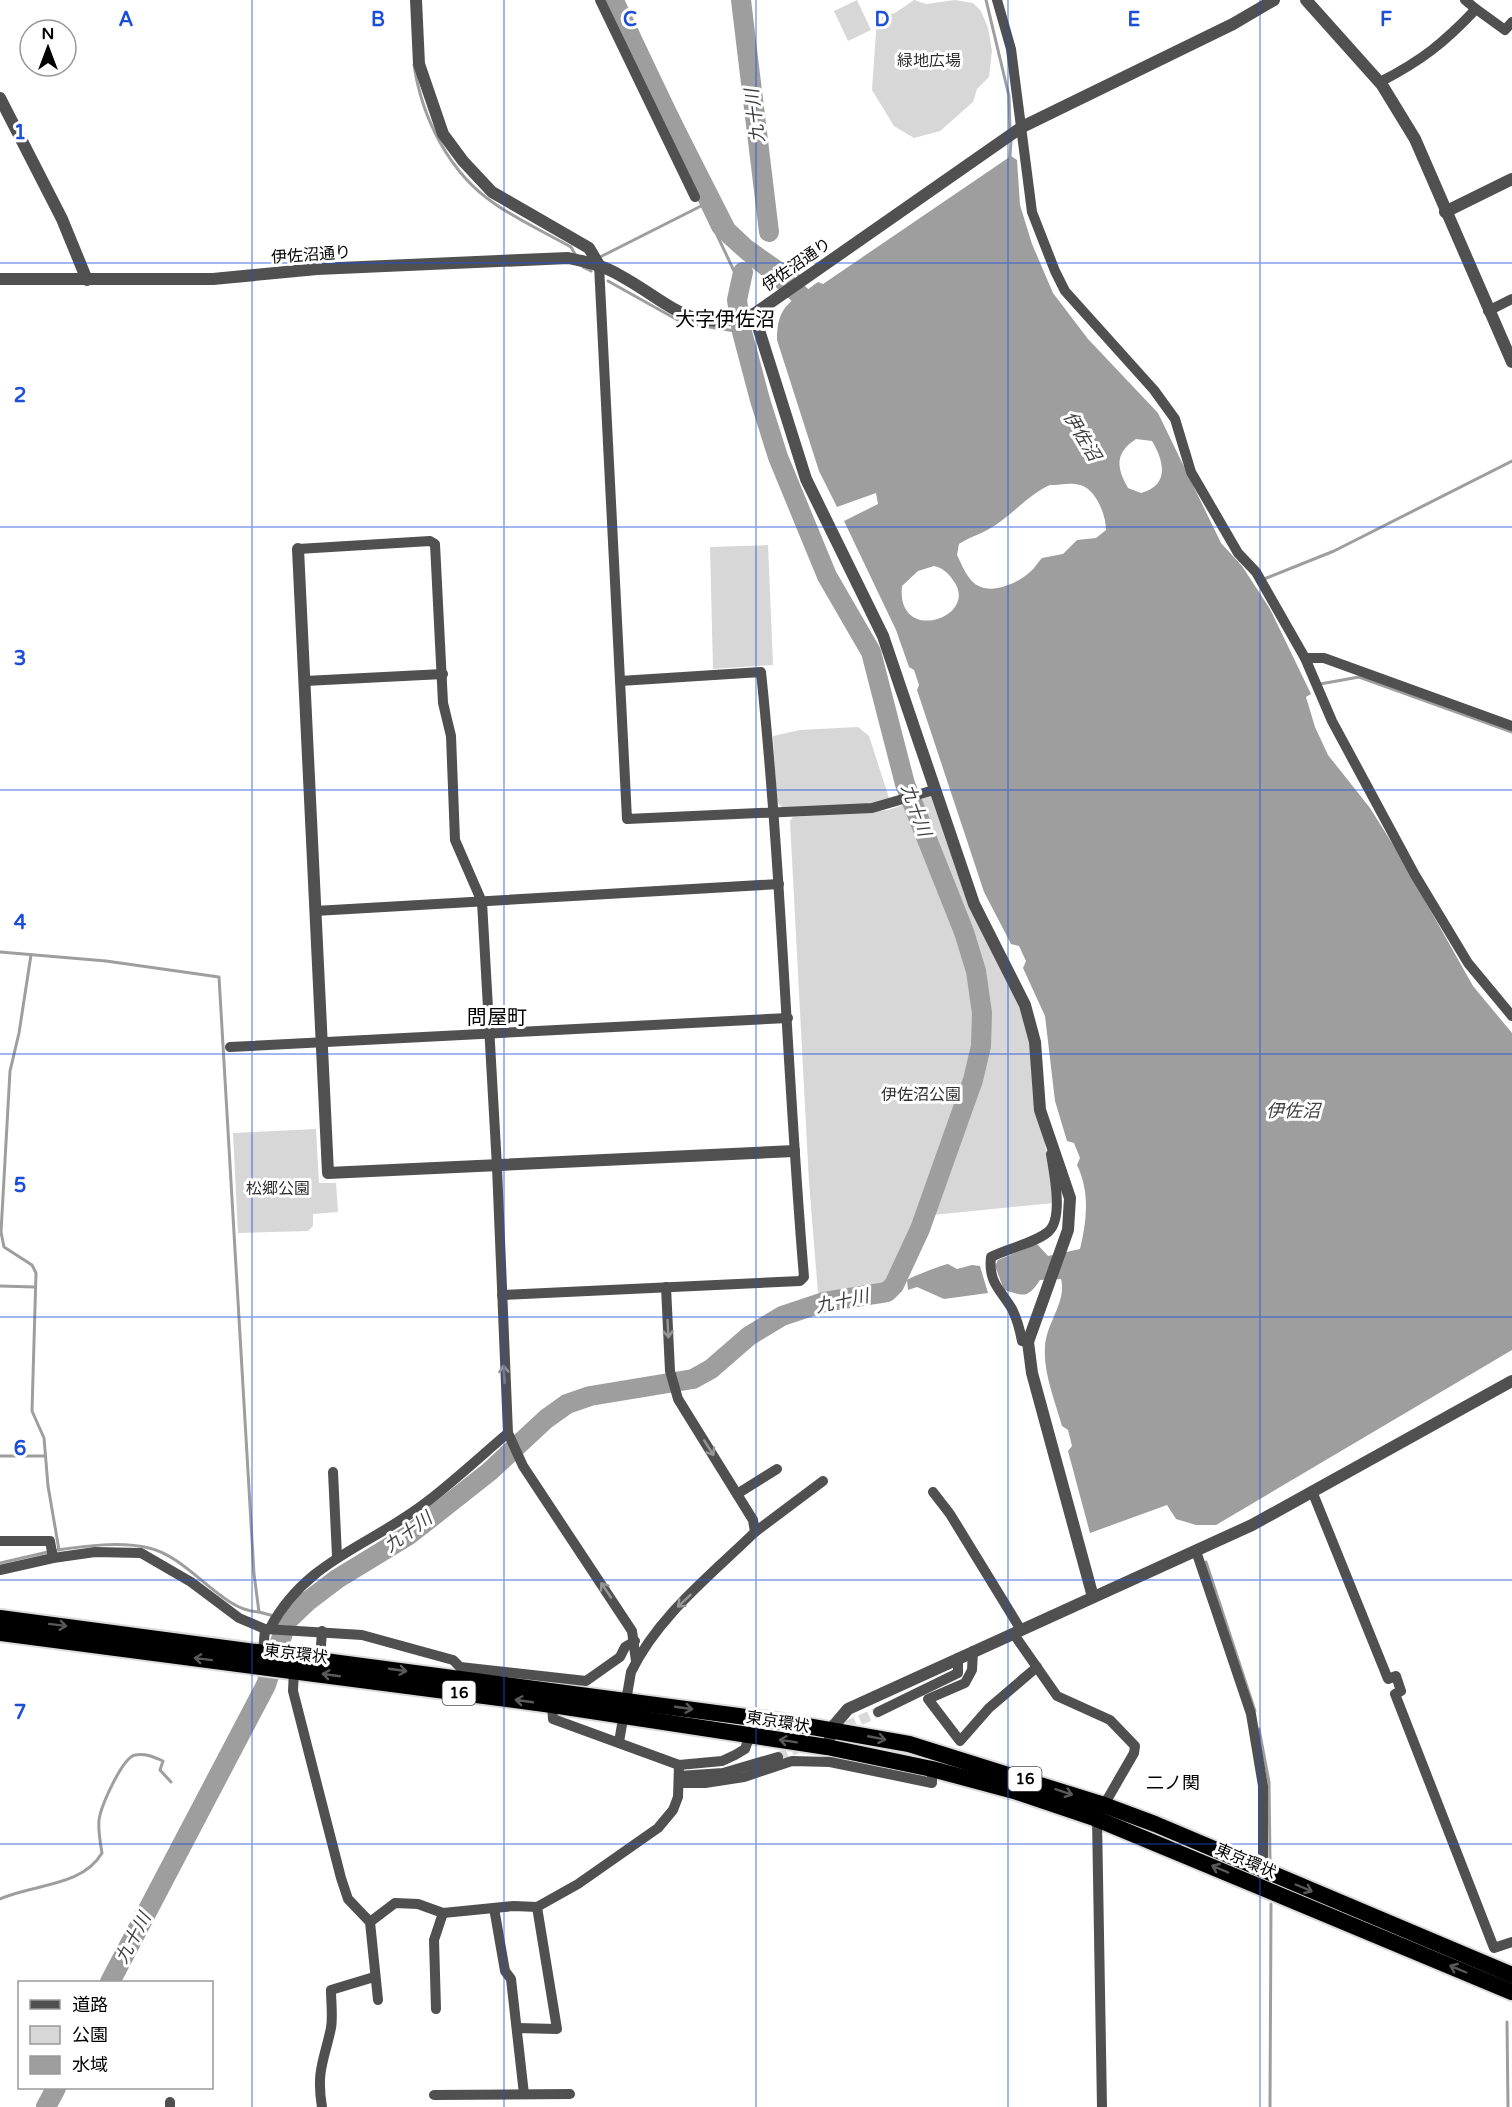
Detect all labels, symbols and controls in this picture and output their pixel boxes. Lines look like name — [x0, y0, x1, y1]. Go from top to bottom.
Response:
text: A — [119, 8, 134, 32]
text: B — [371, 8, 385, 32]
text: C — [623, 8, 637, 32]
text: D — [874, 8, 890, 32]
text: E — [1128, 8, 1141, 32]
text: F — [1380, 8, 1392, 32]
north arrow — [18, 18, 78, 78]
text: N — [42, 24, 54, 44]
park label: 緑地広場 — [897, 51, 961, 71]
water label: 九十川 — [741, 86, 769, 144]
text: 1 — [14, 121, 26, 145]
street label: 伊佐沼通り — [758, 234, 835, 296]
street label: 伊佐沼通り — [270, 242, 352, 268]
district label: 大字伊佐沼 — [675, 308, 775, 332]
text: 2 — [14, 384, 26, 408]
water label: 伊佐沼 — [1059, 407, 1107, 467]
text: 3 — [14, 647, 26, 671]
water label: 九十川 — [896, 781, 936, 841]
text: 4 — [14, 911, 27, 935]
district label: 問屋町 — [467, 1006, 527, 1030]
park label: 伊佐沼公園 — [881, 1085, 961, 1105]
water label: 伊佐沼 — [1266, 1100, 1323, 1122]
text: 5 — [14, 1174, 26, 1198]
park label: 松郷公園 — [246, 1179, 310, 1199]
water label: 九十川 — [813, 1284, 873, 1317]
one-way arrow — [662, 1318, 673, 1338]
one-way arrow — [499, 1365, 510, 1385]
text: 6 — [14, 1437, 26, 1461]
one-way arrow — [703, 1439, 715, 1456]
water label: 九十川 — [380, 1506, 438, 1557]
one-way arrow — [600, 1582, 612, 1599]
one-way arrow — [677, 1594, 692, 1608]
one-way arrow — [48, 1620, 67, 1631]
street label: 東京環状 — [263, 1640, 329, 1668]
one-way arrow — [193, 1653, 213, 1664]
one-way arrow — [388, 1665, 408, 1676]
one-way arrow — [322, 1670, 342, 1681]
road number: 16 — [442, 1681, 476, 1705]
one-way arrow — [515, 1696, 535, 1707]
text: 7 — [14, 1701, 26, 1725]
one-way arrow — [674, 1703, 694, 1714]
street label: 東京環状 — [745, 1707, 811, 1737]
one-way arrow — [867, 1733, 886, 1744]
one-way arrow — [779, 1735, 799, 1746]
road number: 16 — [1008, 1767, 1042, 1791]
district label: 二ノ関 — [1146, 1772, 1200, 1794]
one-way arrow — [1054, 1787, 1073, 1798]
street label: 東京環状 — [1212, 1839, 1279, 1883]
one-way arrow — [1212, 1863, 1230, 1874]
one-way arrow — [1294, 1883, 1312, 1894]
water label: 九十川 — [111, 1907, 156, 1967]
one-way arrow — [1449, 1963, 1468, 1974]
legend — [18, 1981, 213, 2089]
text: 道路 — [72, 1994, 108, 2016]
text: 公園 — [72, 2024, 108, 2046]
text: 水域 — [72, 2054, 108, 2076]

